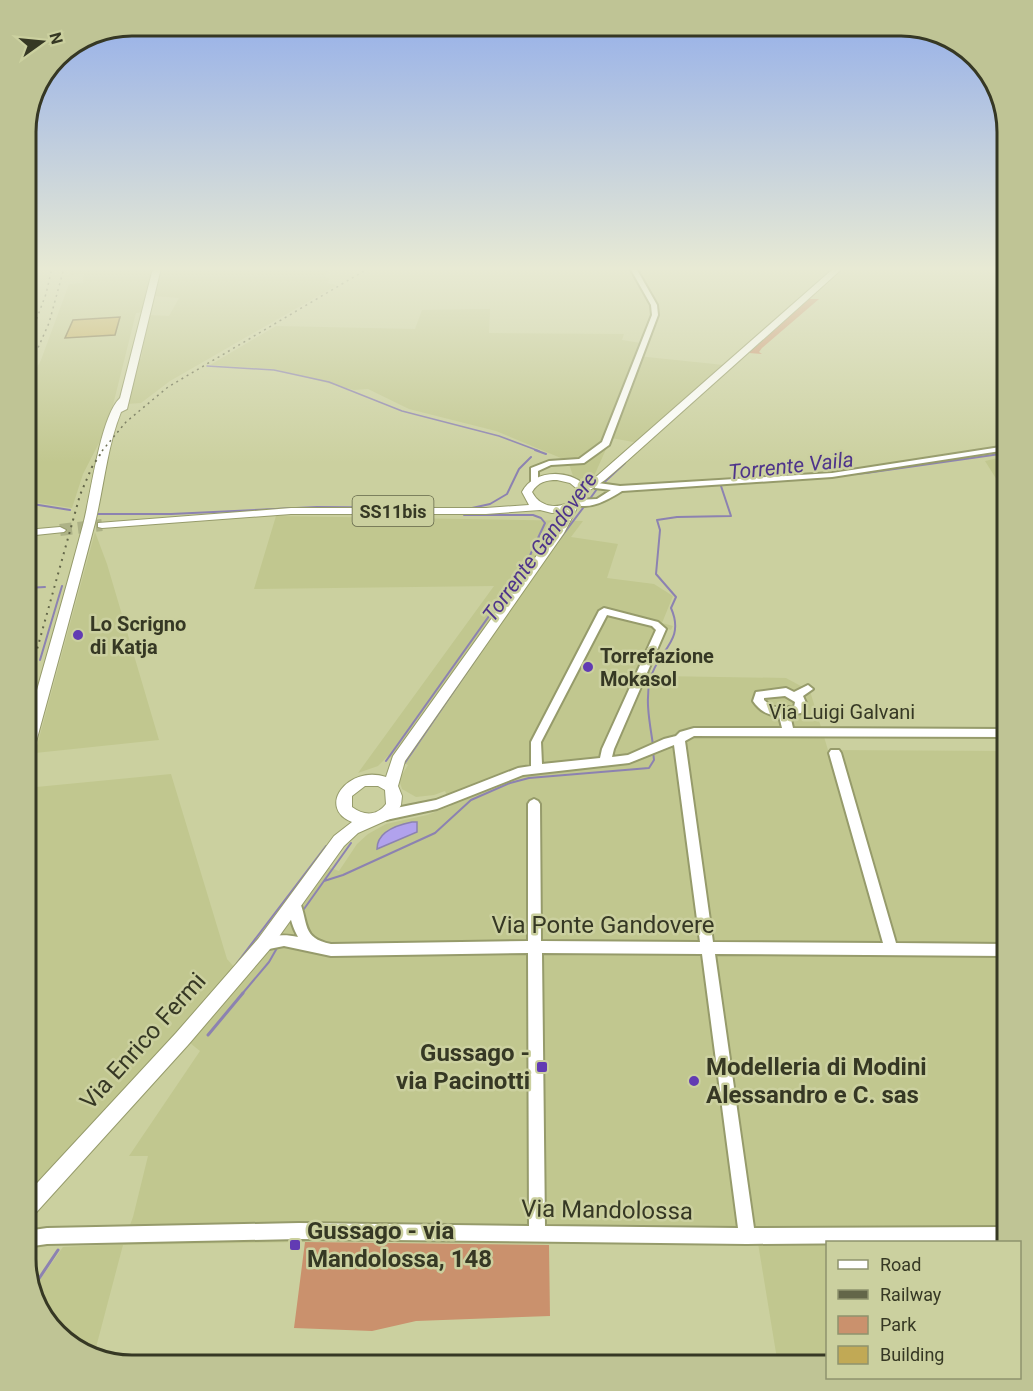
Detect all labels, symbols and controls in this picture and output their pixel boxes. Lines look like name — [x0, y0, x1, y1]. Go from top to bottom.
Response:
north arrow — [12, 12, 72, 72]
text: N — [45, 30, 67, 46]
water label: Torrente Vaila — [727, 448, 855, 484]
water label: Torrente Gandovere — [478, 468, 602, 626]
road number: SS11bis — [352, 496, 434, 526]
place label: Lo Scrigno di Katja — [90, 612, 186, 659]
marker: Lo Scrigno di Katja — [71, 628, 85, 642]
place label: Torrefazione Mokasol — [600, 644, 714, 691]
marker: Torrefazione Mokasol — [581, 660, 595, 674]
street label: Via Luigi Galvani — [769, 700, 915, 724]
street label: Via Ponte Gandovere — [491, 911, 715, 939]
street label: Via Enrico Fermi — [74, 967, 212, 1115]
place label: Gussago - via Pacinotti — [396, 1039, 530, 1095]
place label: Modelleria di Modini Alessandro e C. sas — [706, 1053, 927, 1109]
marker: Gussago - via Pacinotti — [535, 1060, 549, 1074]
marker: Modelleria di Modini Alessandro e C. sas — [687, 1074, 701, 1088]
street label: Via Mandolossa — [521, 1195, 693, 1225]
place label: Gussago - via Mandolossa, 148 — [307, 1217, 492, 1273]
marker: Gussago - via Mandolossa, 148 — [288, 1238, 302, 1252]
legend — [826, 1241, 1021, 1379]
text: Road — [880, 1254, 921, 1275]
text: Railway — [880, 1284, 942, 1305]
text: Park — [880, 1314, 917, 1335]
text: Building — [880, 1344, 944, 1365]

